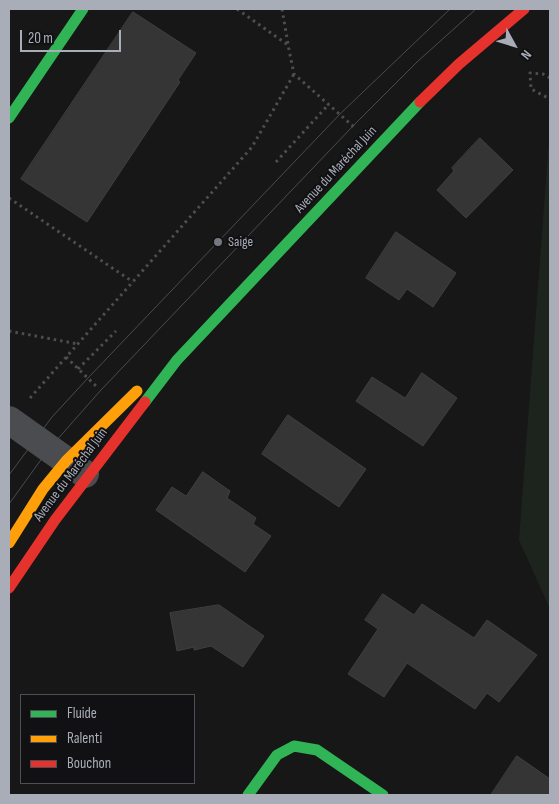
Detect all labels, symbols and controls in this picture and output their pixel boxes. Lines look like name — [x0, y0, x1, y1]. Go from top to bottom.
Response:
scale bar — [22, 20, 124, 52]
north arrow — [489, 20, 539, 70]
text: 20 m — [28, 29, 53, 48]
text: N — [517, 46, 535, 63]
street label: Avenue du Maréchal Juin — [291, 123, 381, 217]
place label: Saige — [228, 234, 253, 250]
marker: Saige — [212, 236, 224, 248]
street label: Avenue du Maréchal Juin — [30, 425, 112, 525]
legend — [20, 694, 195, 784]
text: Fluide — [67, 704, 97, 723]
text: Ralenti — [67, 729, 102, 748]
text: Bouchon — [67, 754, 111, 773]

